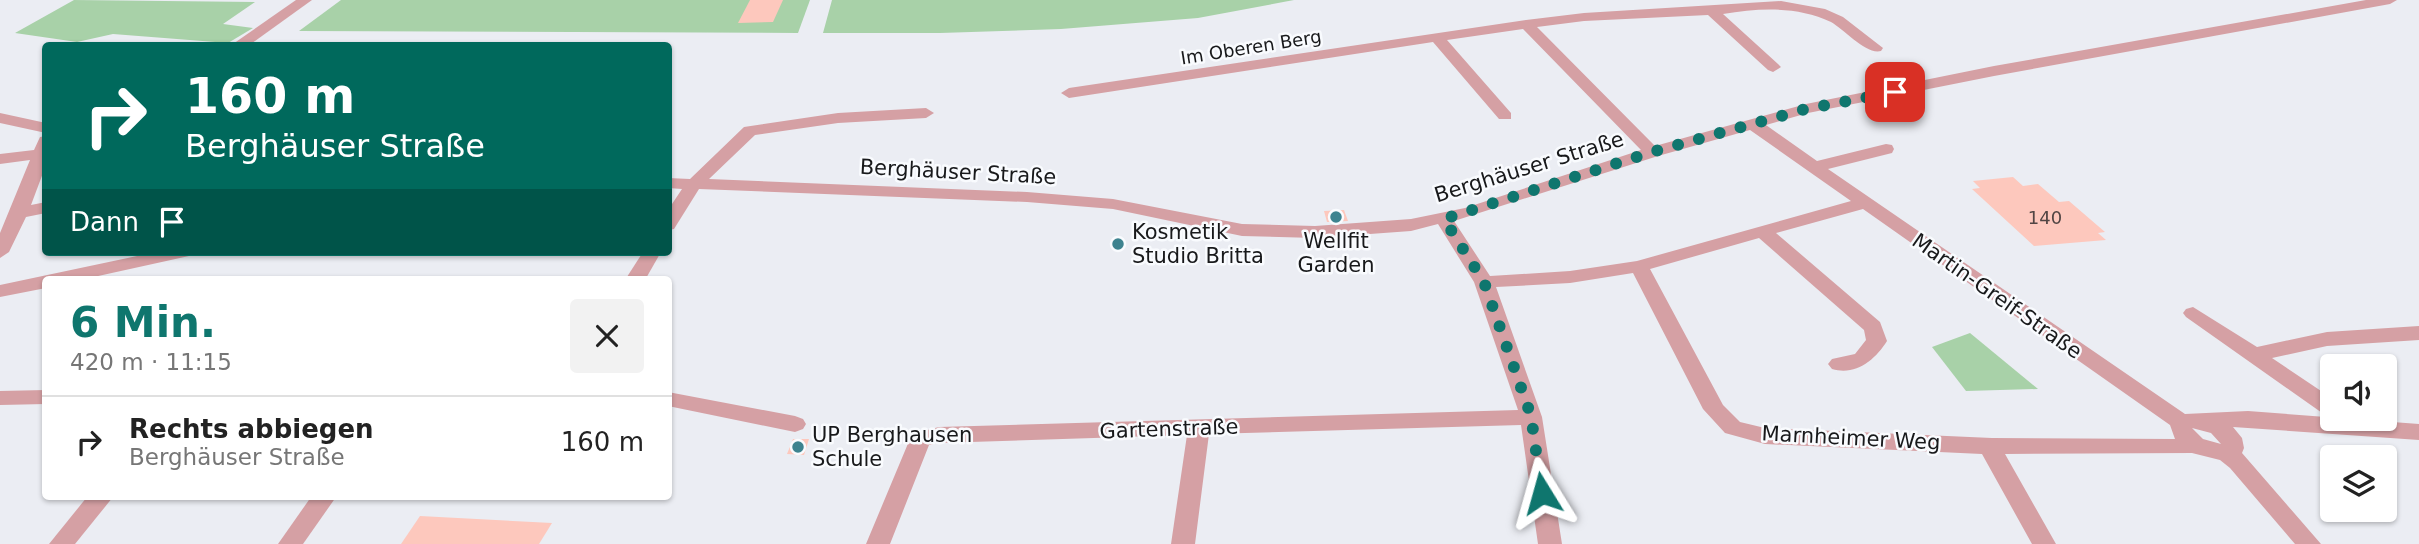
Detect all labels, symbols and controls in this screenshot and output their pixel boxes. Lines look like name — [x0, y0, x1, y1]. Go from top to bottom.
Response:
street label: Im Oberen Berg — [1179, 25, 1323, 69]
pin — [1865, 62, 1925, 122]
text: 160 m — [185, 68, 355, 125]
icon: right — [70, 70, 161, 161]
icon: arrive — [1876, 73, 1914, 111]
text: Berghäuser Straße — [185, 127, 485, 165]
street label: Berghäuser Straße — [1431, 127, 1627, 207]
street label: Berghäuser Straße — [859, 155, 1057, 189]
icon: arrive — [153, 203, 191, 241]
text: Dann — [70, 207, 139, 237]
house number: 140 — [2028, 207, 2062, 228]
marker: Wellfit Garden — [1328, 209, 1344, 225]
place label: Kosmetik Studio Britta — [1132, 220, 1264, 268]
street label: Martin-Greif-Straße — [1908, 228, 2086, 364]
place label: Wellfit Garden — [1298, 229, 1374, 277]
marker: Kosmetik Studio Britta — [1110, 236, 1126, 252]
text: 6 Min. — [70, 298, 216, 347]
button: close — [570, 299, 644, 373]
text: 420 m · 11:15 — [70, 349, 232, 375]
map controls — [2320, 354, 2397, 522]
button: sound — [2320, 354, 2397, 431]
text: Rechts abbiegen — [129, 414, 374, 444]
street label: Gartenstraße — [1099, 415, 1239, 443]
street label: Marnheimer Weg — [1761, 421, 1941, 455]
icon: right — [70, 423, 108, 461]
place label: UP Berghausen Schule — [812, 423, 972, 471]
text: 160 m — [561, 427, 644, 457]
marker: UP Berghausen Schule — [790, 439, 806, 455]
text: Berghäuser Straße — [129, 444, 345, 470]
button: layers — [2320, 445, 2397, 522]
position arrow — [1505, 456, 1579, 530]

